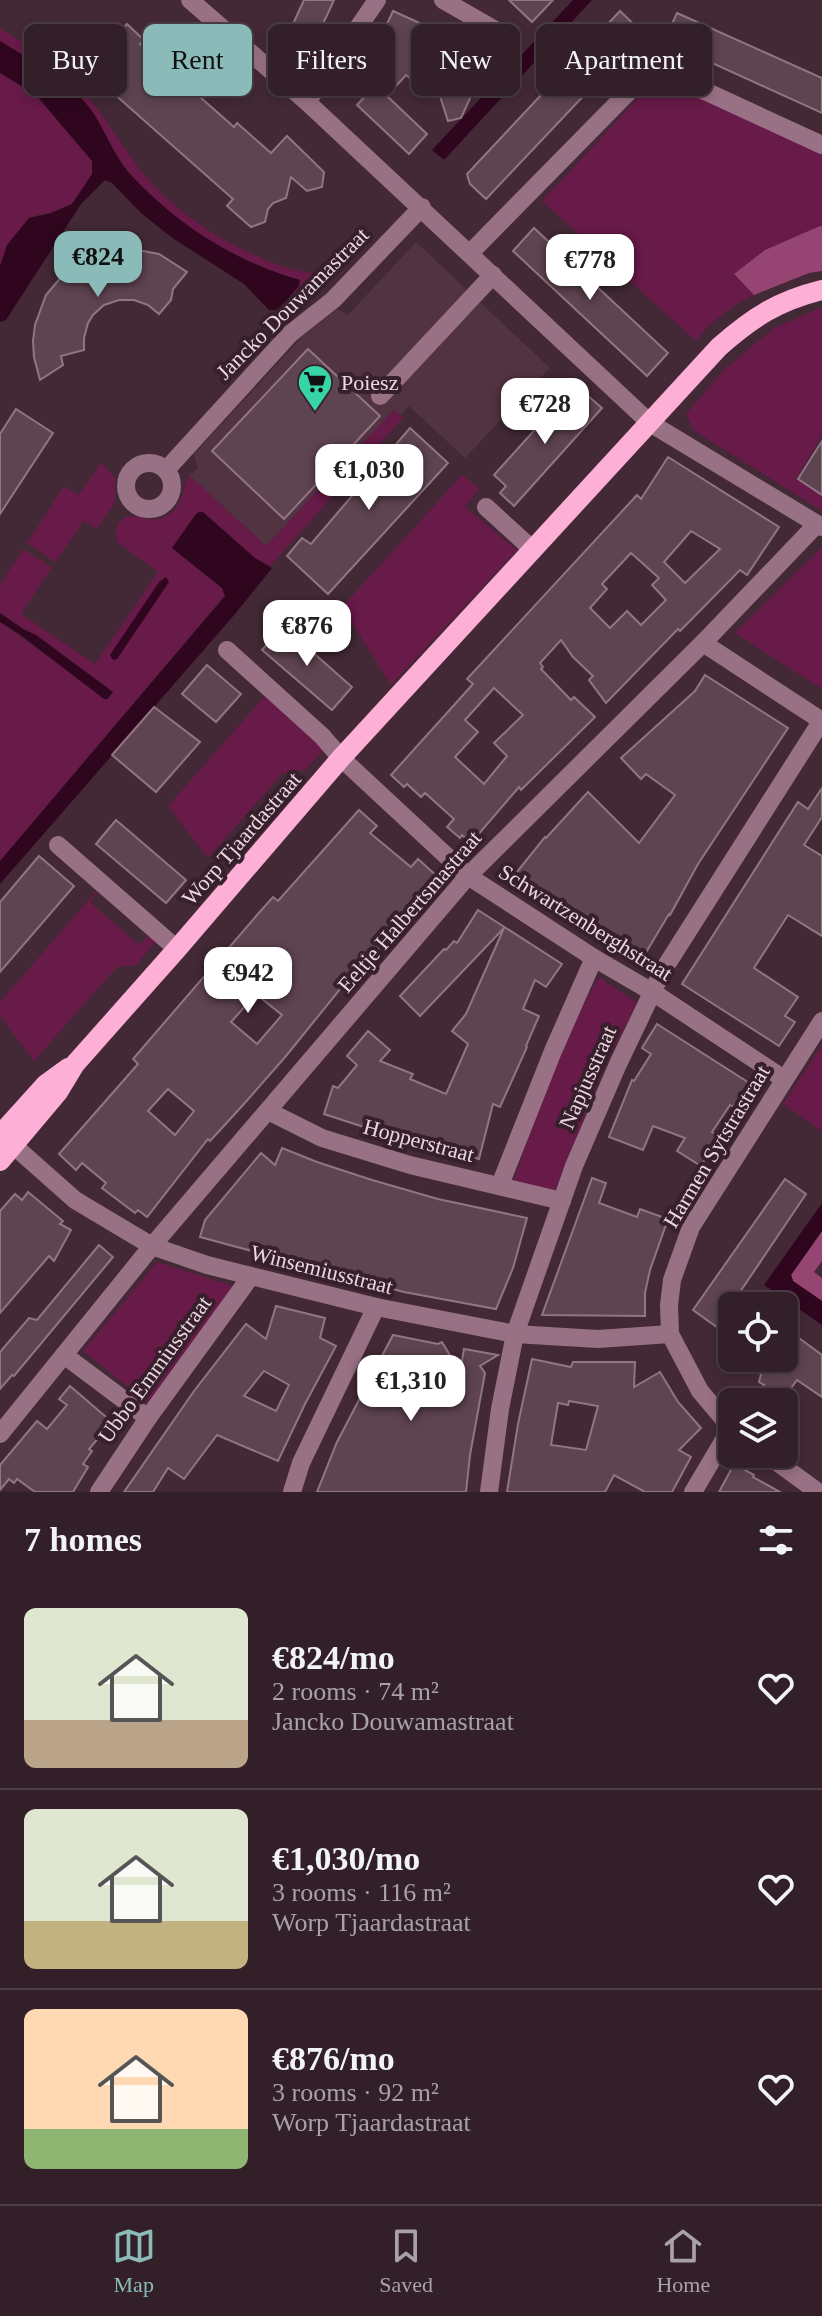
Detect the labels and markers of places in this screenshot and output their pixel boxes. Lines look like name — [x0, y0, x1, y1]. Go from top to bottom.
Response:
pin: €824 — [51, 231, 145, 299]
pin: €778 — [543, 234, 637, 302]
supermarket icon: Poiesz — [296, 363, 334, 413]
place label: Poiesz — [341, 370, 399, 395]
pin: €728 — [498, 378, 592, 446]
pin: €1,030 — [304, 444, 434, 512]
pin: €876 — [260, 600, 354, 668]
pin: €942 — [201, 947, 295, 1015]
pin: €1,310 — [346, 1355, 476, 1423]

